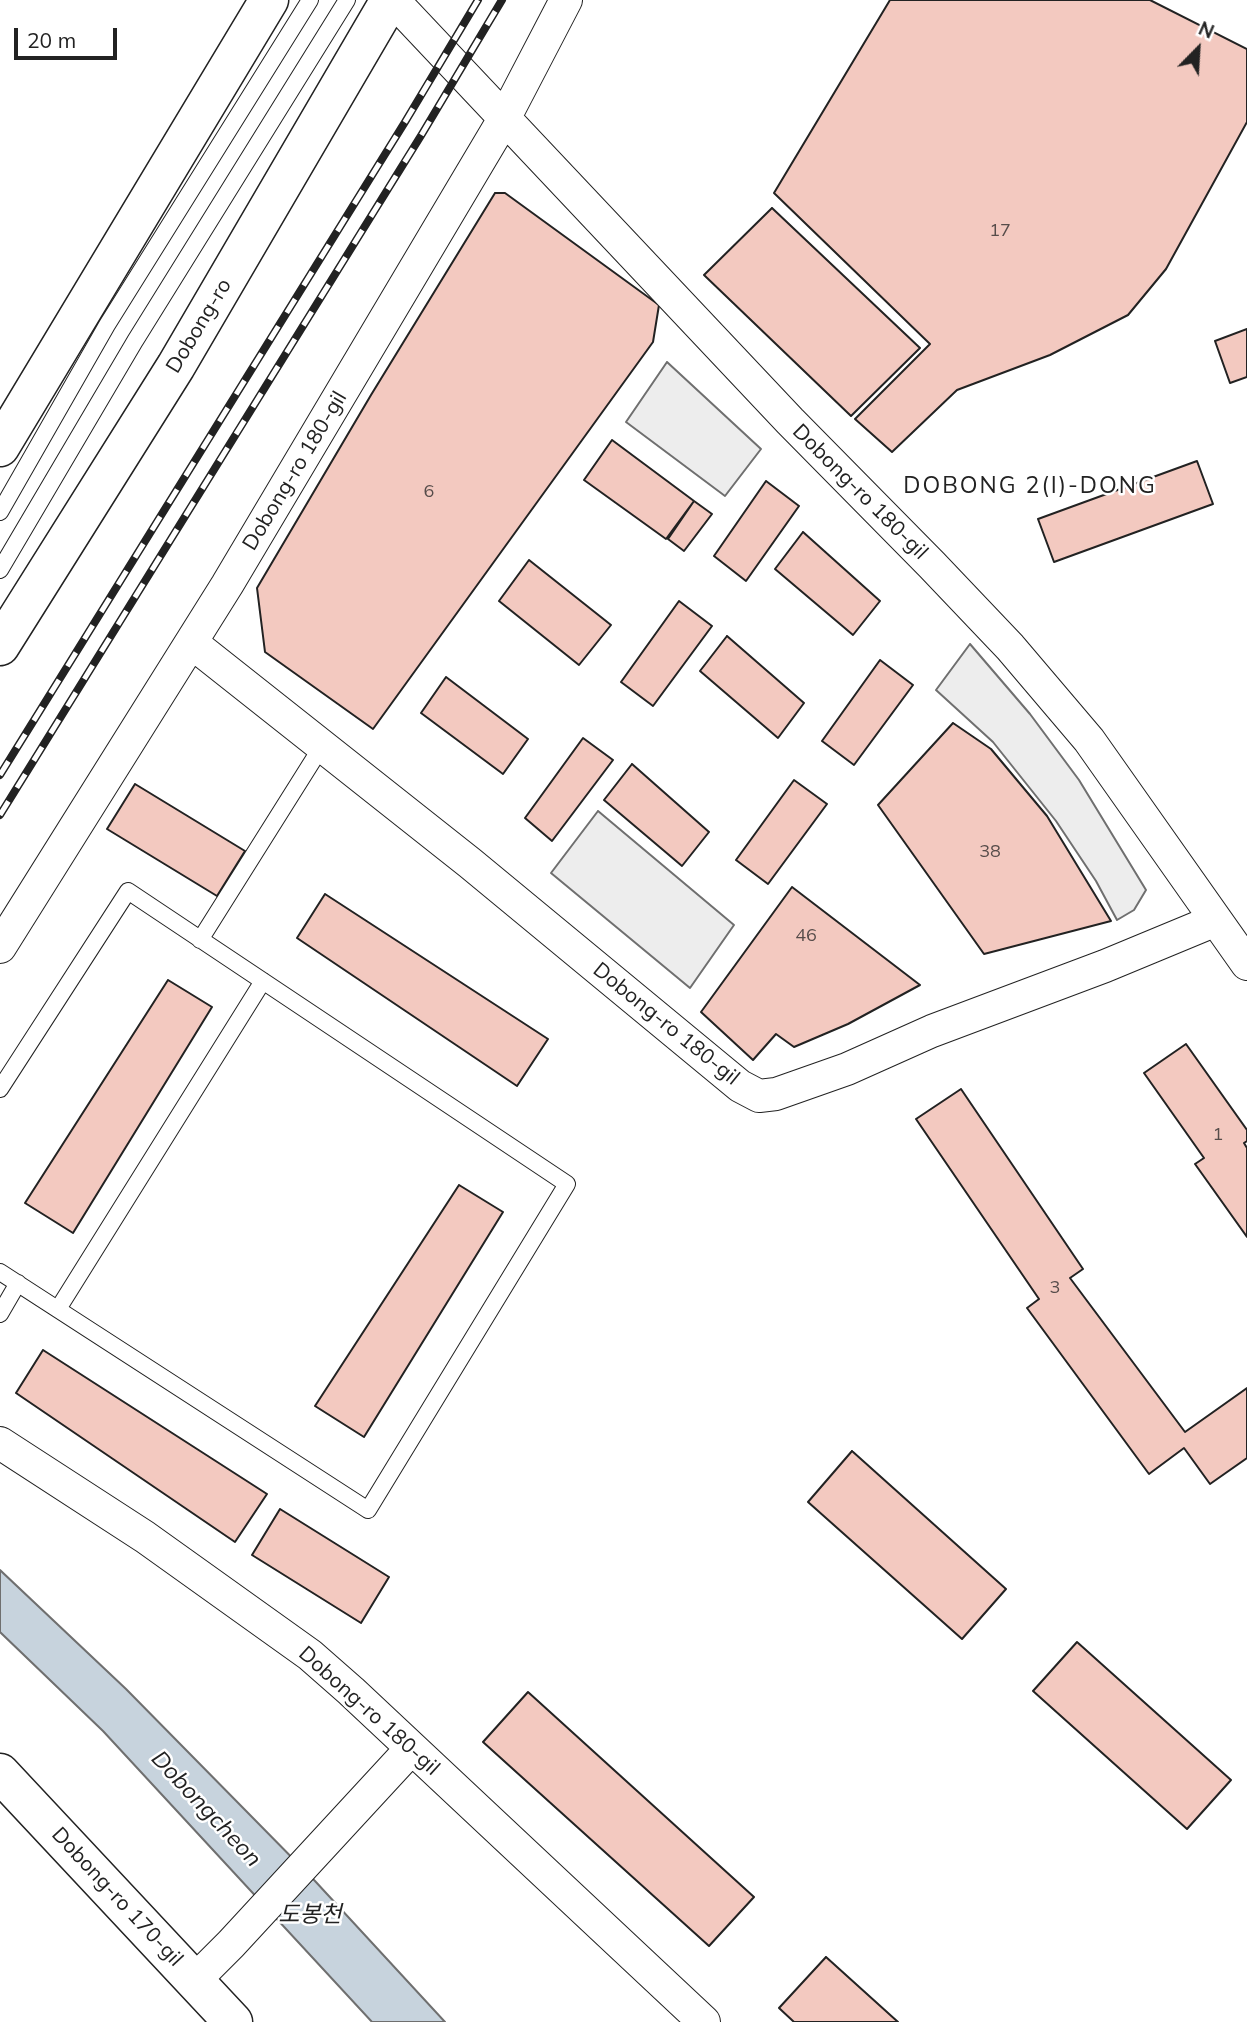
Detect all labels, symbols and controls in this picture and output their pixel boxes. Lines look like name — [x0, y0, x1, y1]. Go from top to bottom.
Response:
scale bar — [18, 14, 121, 58]
north arrow — [1163, 14, 1233, 84]
text: N — [1195, 16, 1218, 44]
text: 20 m — [27, 27, 76, 53]
house number: 17 — [989, 220, 1011, 242]
street label: Dobong-ro — [161, 274, 237, 378]
street label: Dobong-ro 180-gil — [238, 387, 352, 555]
street label: Dobong-ro 180-gil — [787, 419, 933, 565]
district label: DOBONG 2(I)-DONG — [905, 472, 1155, 500]
house number: 6 — [424, 481, 434, 503]
house number: 38 — [979, 841, 1001, 863]
house number: 46 — [795, 925, 817, 947]
street label: Dobong-ro 180-gil — [588, 957, 744, 1091]
house number: 1 — [1213, 1124, 1223, 1146]
house number: 3 — [1050, 1277, 1060, 1299]
street label: Dobong-ro 180-gil — [293, 1641, 445, 1781]
water label: Dobongcheon — [145, 1745, 267, 1873]
street label: Dobong-ro 170-gil — [46, 1822, 188, 1972]
water label: 도봉천 — [278, 1901, 342, 1929]

